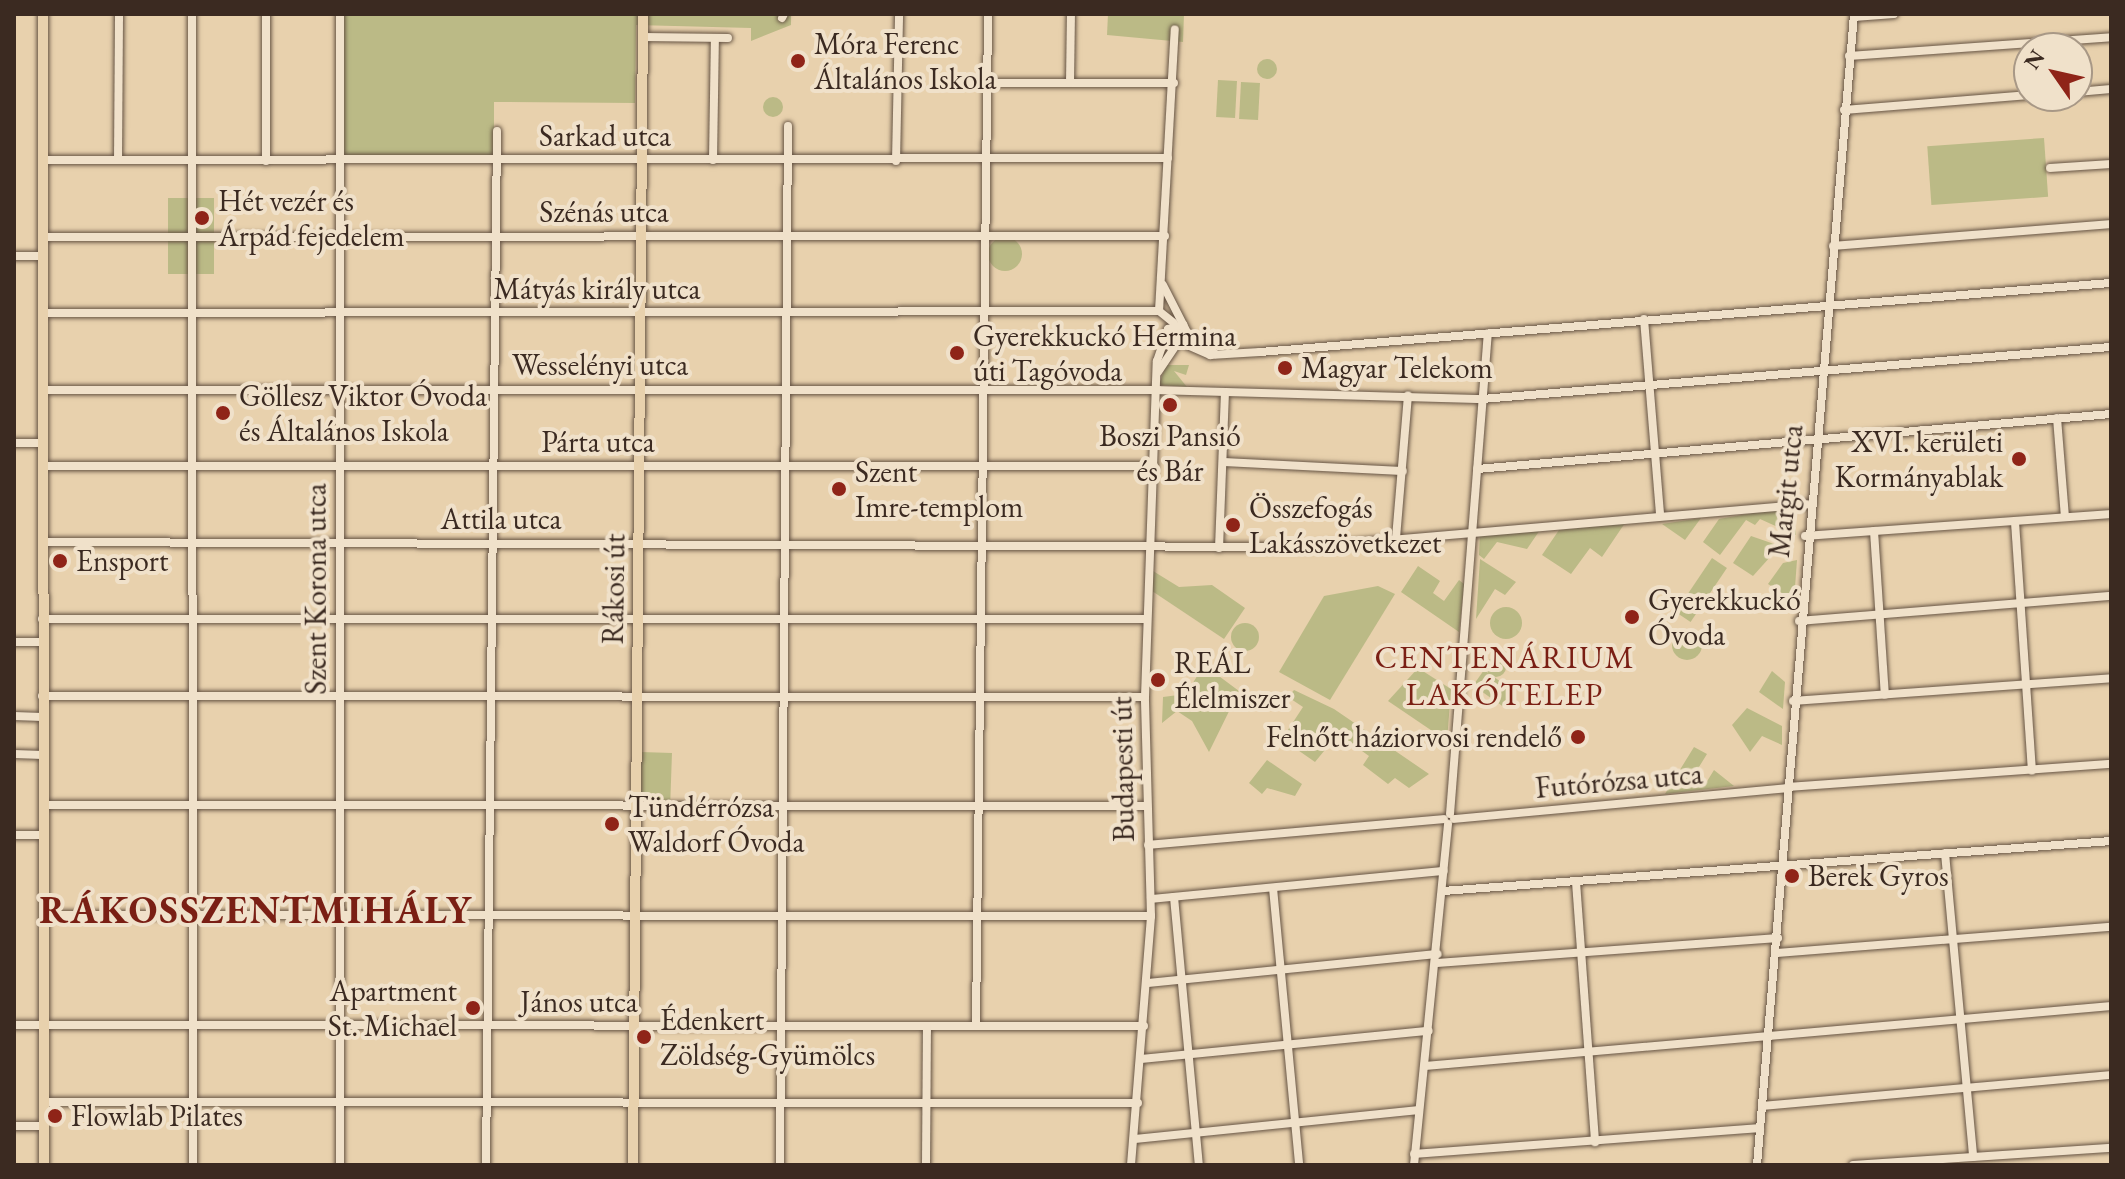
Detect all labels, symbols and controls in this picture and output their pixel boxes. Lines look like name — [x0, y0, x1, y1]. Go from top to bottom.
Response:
place label: Móra Ferenc Általános Iskola — [814, 26, 996, 96]
north arrow — [2013, 32, 2093, 112]
text: N — [2017, 44, 2051, 75]
marker: Móra Ferenc Általános Iskola — [789, 52, 807, 70]
street label: Sarkad utca — [539, 118, 671, 154]
place label: Hét vezér és Árpád fejedelem — [218, 183, 405, 254]
street label: Szénás utca — [539, 194, 669, 230]
marker: Hét vezér és Árpád fejedelem — [193, 209, 211, 227]
street label: Mátyás király utca — [494, 271, 700, 307]
place label: Gyerekkuckó Hermina úti Tagóvoda — [973, 318, 1236, 388]
marker: Gyerekkuckó Hermina úti Tagóvoda — [948, 344, 966, 362]
street label: Wesselényi utca — [512, 347, 688, 383]
place label: Magyar Telekom — [1301, 350, 1493, 386]
marker: Magyar Telekom — [1276, 359, 1294, 377]
place label: Göllesz Viktor Óvoda és Általános Iskola — [239, 378, 487, 448]
marker: Boszi Pansió és Bár — [1161, 396, 1179, 414]
marker: Göllesz Viktor Óvoda és Általános Iskola — [214, 404, 232, 422]
place label: Boszi Pansió és Bár — [1099, 418, 1241, 488]
street label: Margit utca — [1761, 423, 1811, 559]
street label: Párta utca — [541, 424, 655, 460]
place label: XVI. kerületi Kormányablak — [1835, 424, 2003, 494]
marker: XVI. kerületi Kormányablak — [2010, 450, 2028, 468]
place label: Szent Imre-templom — [855, 454, 1023, 524]
marker: Szent Imre-templom — [830, 480, 848, 498]
street label: Szent Korona utca — [298, 483, 334, 695]
place label: Összefogás Lakásszövetkezet — [1249, 490, 1441, 560]
street label: Attila utca — [440, 501, 562, 537]
marker: Összefogás Lakásszövetkezet — [1224, 516, 1242, 534]
street label: Rákosi út — [595, 533, 633, 645]
place label: Ensport — [76, 543, 168, 579]
marker: Ensport — [51, 552, 69, 570]
place label: Gyerekkuckó Óvoda — [1648, 582, 1801, 652]
marker: Gyerekkuckó Óvoda — [1623, 608, 1641, 626]
district label: CENTENÁRIUM LAKÓTELEP — [1374, 639, 1636, 714]
place label: REÁL Élelmiszer — [1174, 645, 1290, 716]
marker: REÁL Élelmiszer — [1149, 671, 1167, 689]
street label: Budapesti út — [1104, 696, 1142, 842]
place label: Felnőtt háziorvosi rendelő — [1266, 719, 1562, 755]
marker: Felnőtt háziorvosi rendelő — [1569, 728, 1587, 746]
street label: Futórózsa utca — [1534, 756, 1704, 806]
place label: Tündérrózsa Waldorf Óvoda — [628, 789, 805, 860]
marker: Tündérrózsa Waldorf Óvoda — [603, 815, 621, 833]
place label: Berek Gyros — [1808, 858, 1949, 894]
marker: Berek Gyros — [1783, 867, 1801, 885]
district label: RÁKOSSZENTMIHÁLY — [39, 887, 473, 933]
place label: Apartment St. Michael — [328, 973, 457, 1044]
street label: János utca — [520, 984, 638, 1020]
marker: Apartment St. Michael — [464, 999, 482, 1017]
place label: Édenkert Zöldség-Gyümölcs — [660, 1002, 875, 1072]
marker: Édenkert Zöldség-Gyümölcs — [635, 1028, 653, 1046]
place label: Flowlab Pilates — [71, 1098, 243, 1134]
marker: Flowlab Pilates — [46, 1107, 64, 1125]

